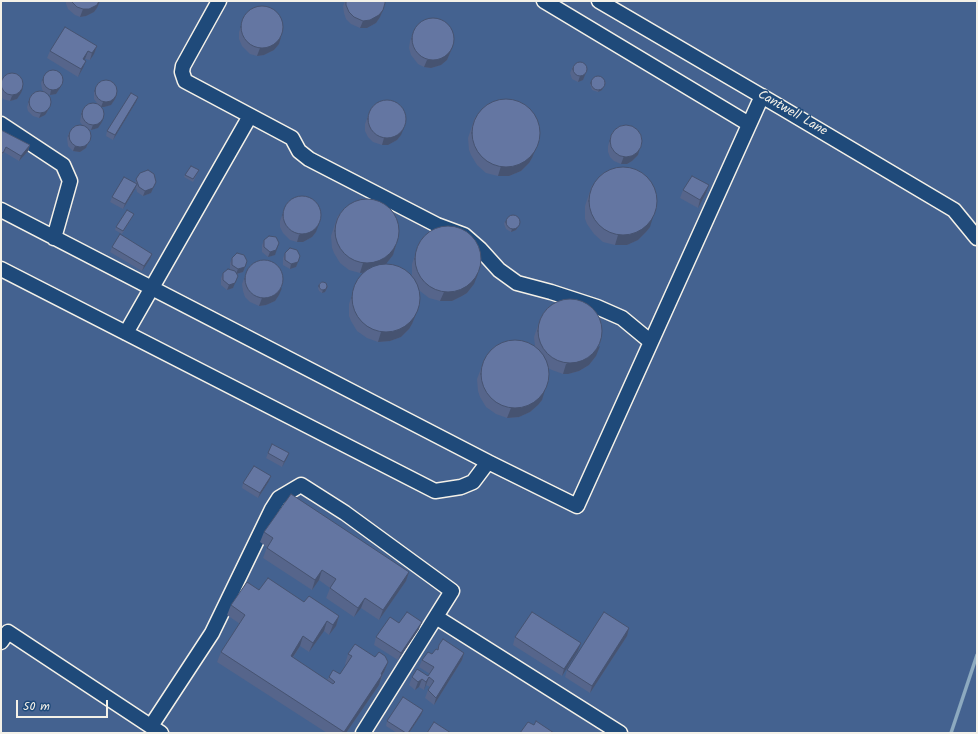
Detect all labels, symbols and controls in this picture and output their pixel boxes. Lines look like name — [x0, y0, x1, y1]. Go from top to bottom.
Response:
street label: Cantwell Lane — [754, 88, 830, 140]
scale bar — [18, 692, 110, 718]
text: 50 m — [23, 697, 50, 716]

